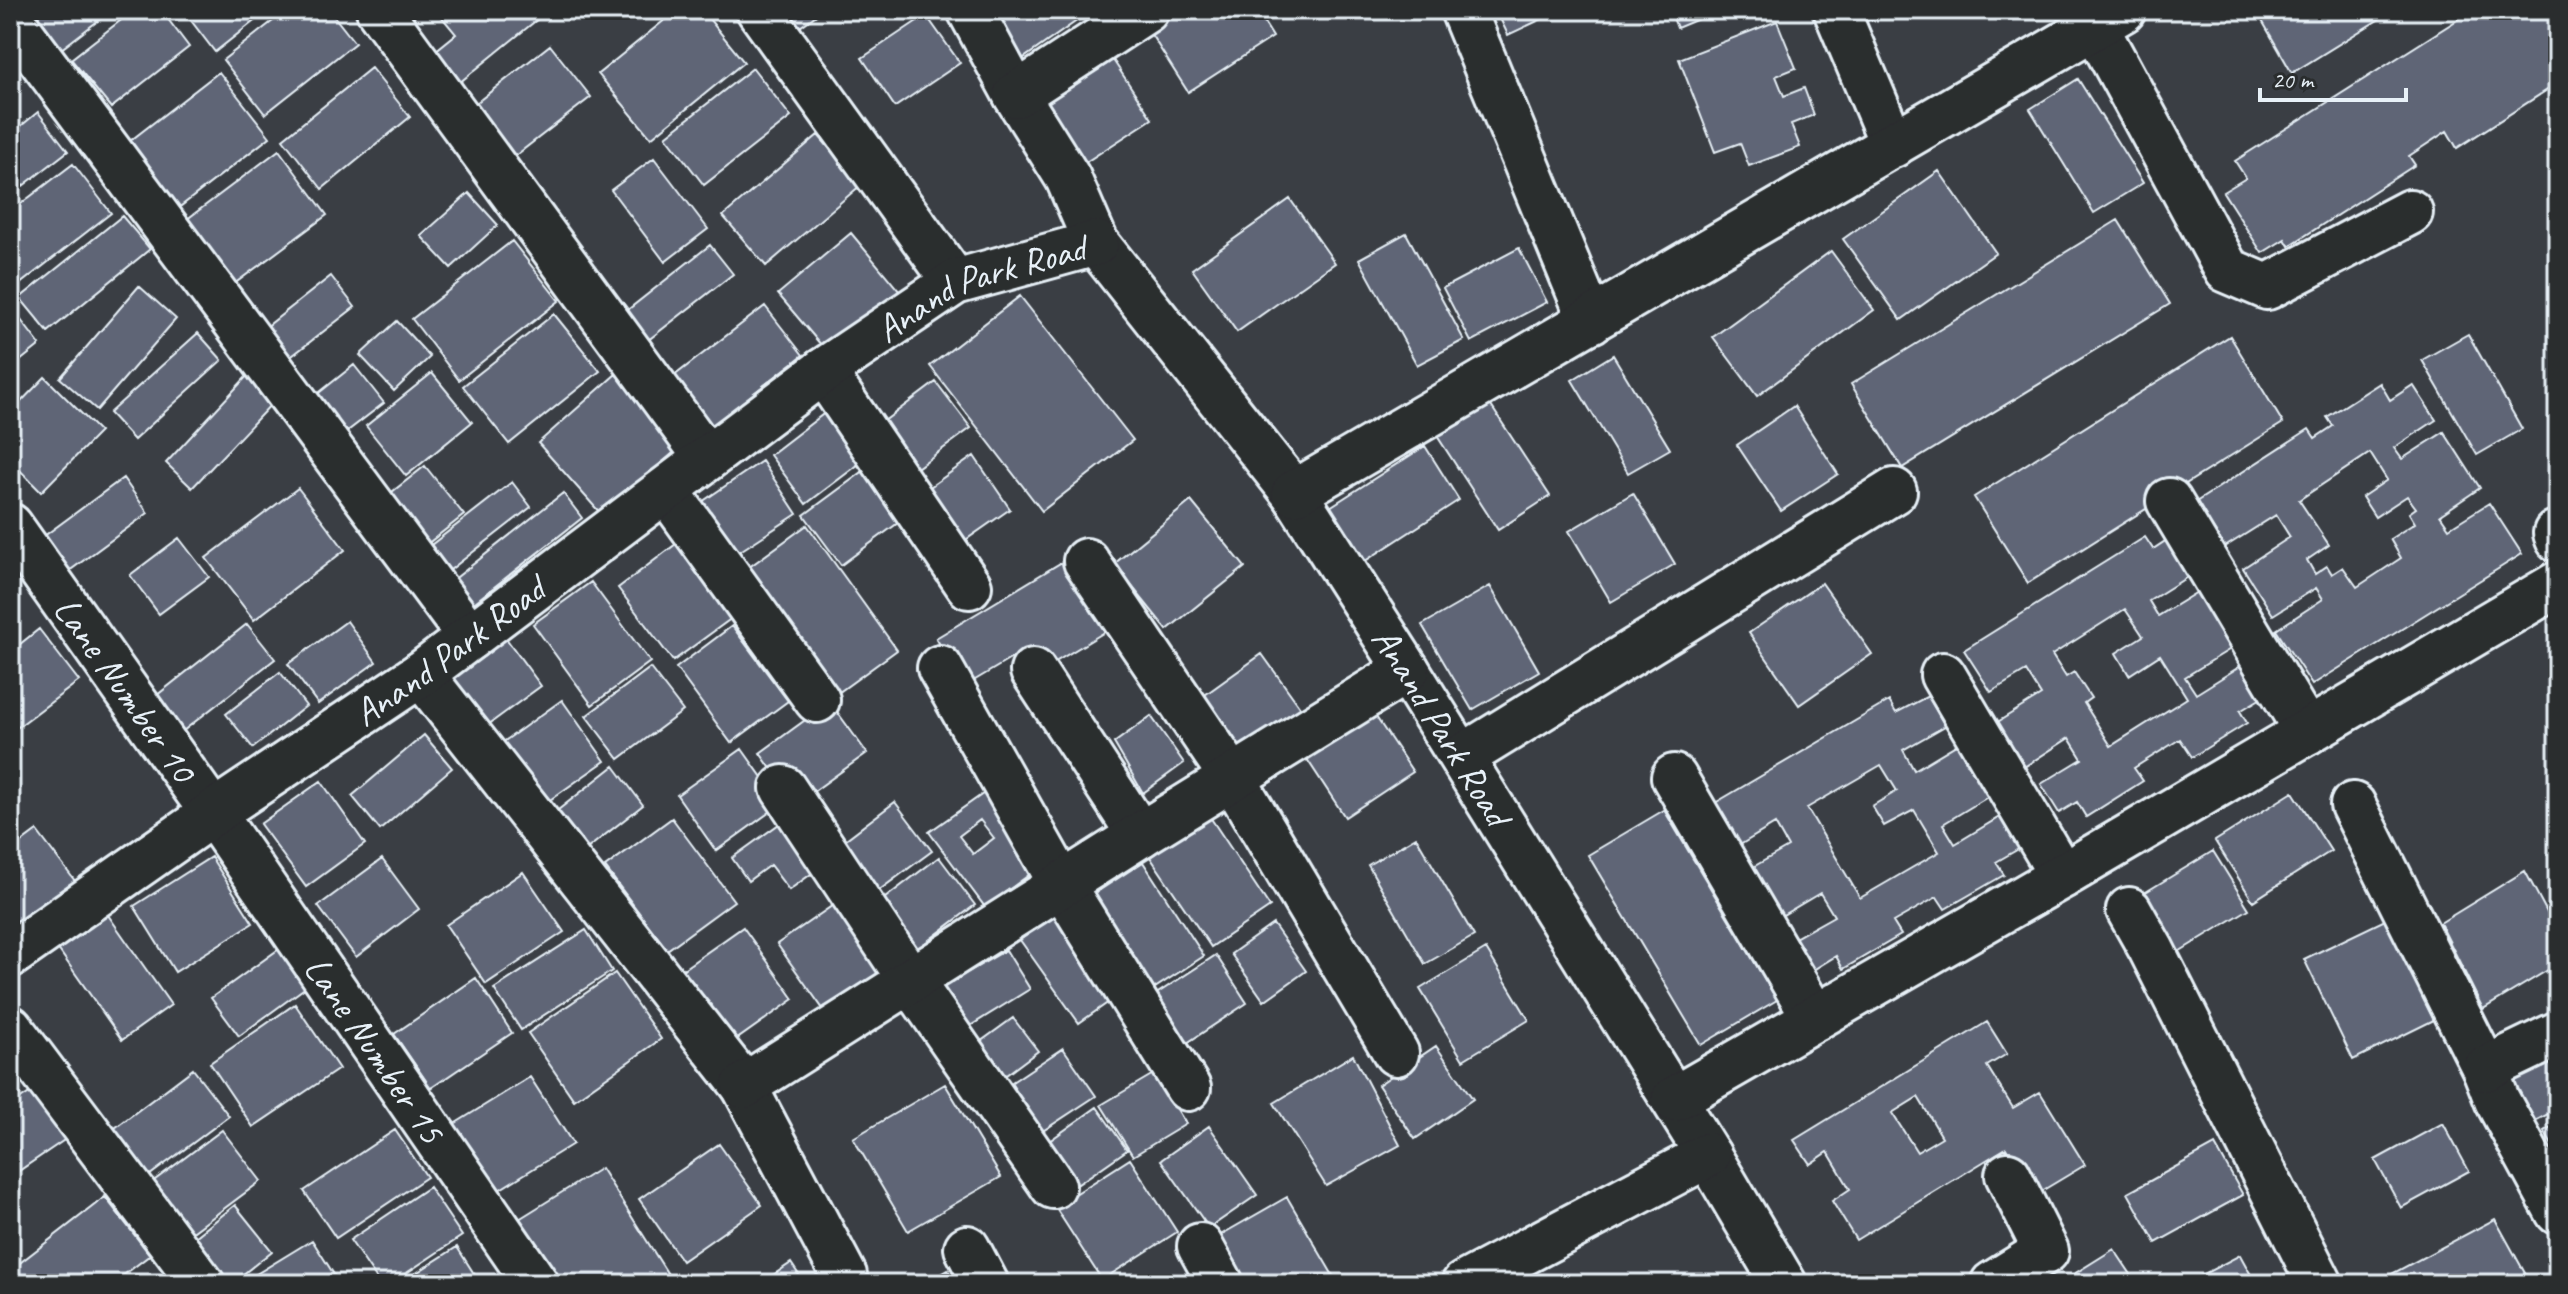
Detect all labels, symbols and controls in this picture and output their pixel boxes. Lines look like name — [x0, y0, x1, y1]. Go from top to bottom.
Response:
scale bar — [2260, 52, 2406, 102]
text: 20 m — [2272, 65, 2315, 95]
street label: Anand Park Road — [866, 222, 1095, 352]
street label: Anand Park Road — [344, 563, 558, 736]
street label: Lane Number 10 — [44, 587, 209, 794]
street label: Anand Park Road — [1362, 618, 1524, 838]
street label: Lane Number 15 — [294, 947, 457, 1153]

